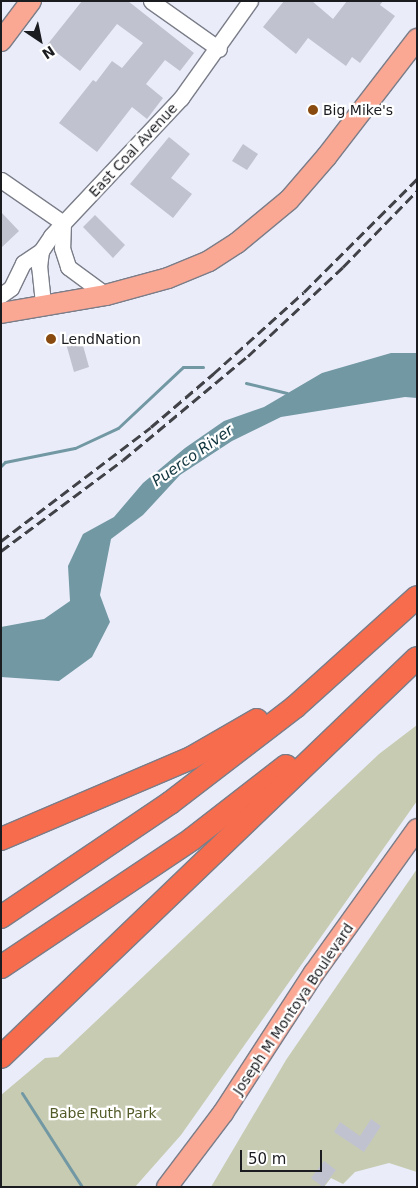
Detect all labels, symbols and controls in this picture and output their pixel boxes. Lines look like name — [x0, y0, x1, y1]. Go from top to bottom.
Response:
north arrow — [15, 15, 65, 65]
text: N — [39, 43, 58, 62]
street label: East Coal Avenue — [85, 100, 181, 200]
place label: Big Mike's — [323, 102, 393, 118]
marker: Big Mike's — [307, 104, 319, 116]
place label: LendNation — [61, 331, 141, 347]
marker: LendNation — [45, 333, 57, 345]
water label: Puerco River — [149, 421, 237, 491]
street label: Joseph M Montoya Boulevard — [229, 920, 357, 1098]
park label: Babe Ruth Park — [49, 1105, 157, 1121]
scale bar — [243, 1140, 326, 1172]
text: 50 m — [248, 1150, 286, 1168]

